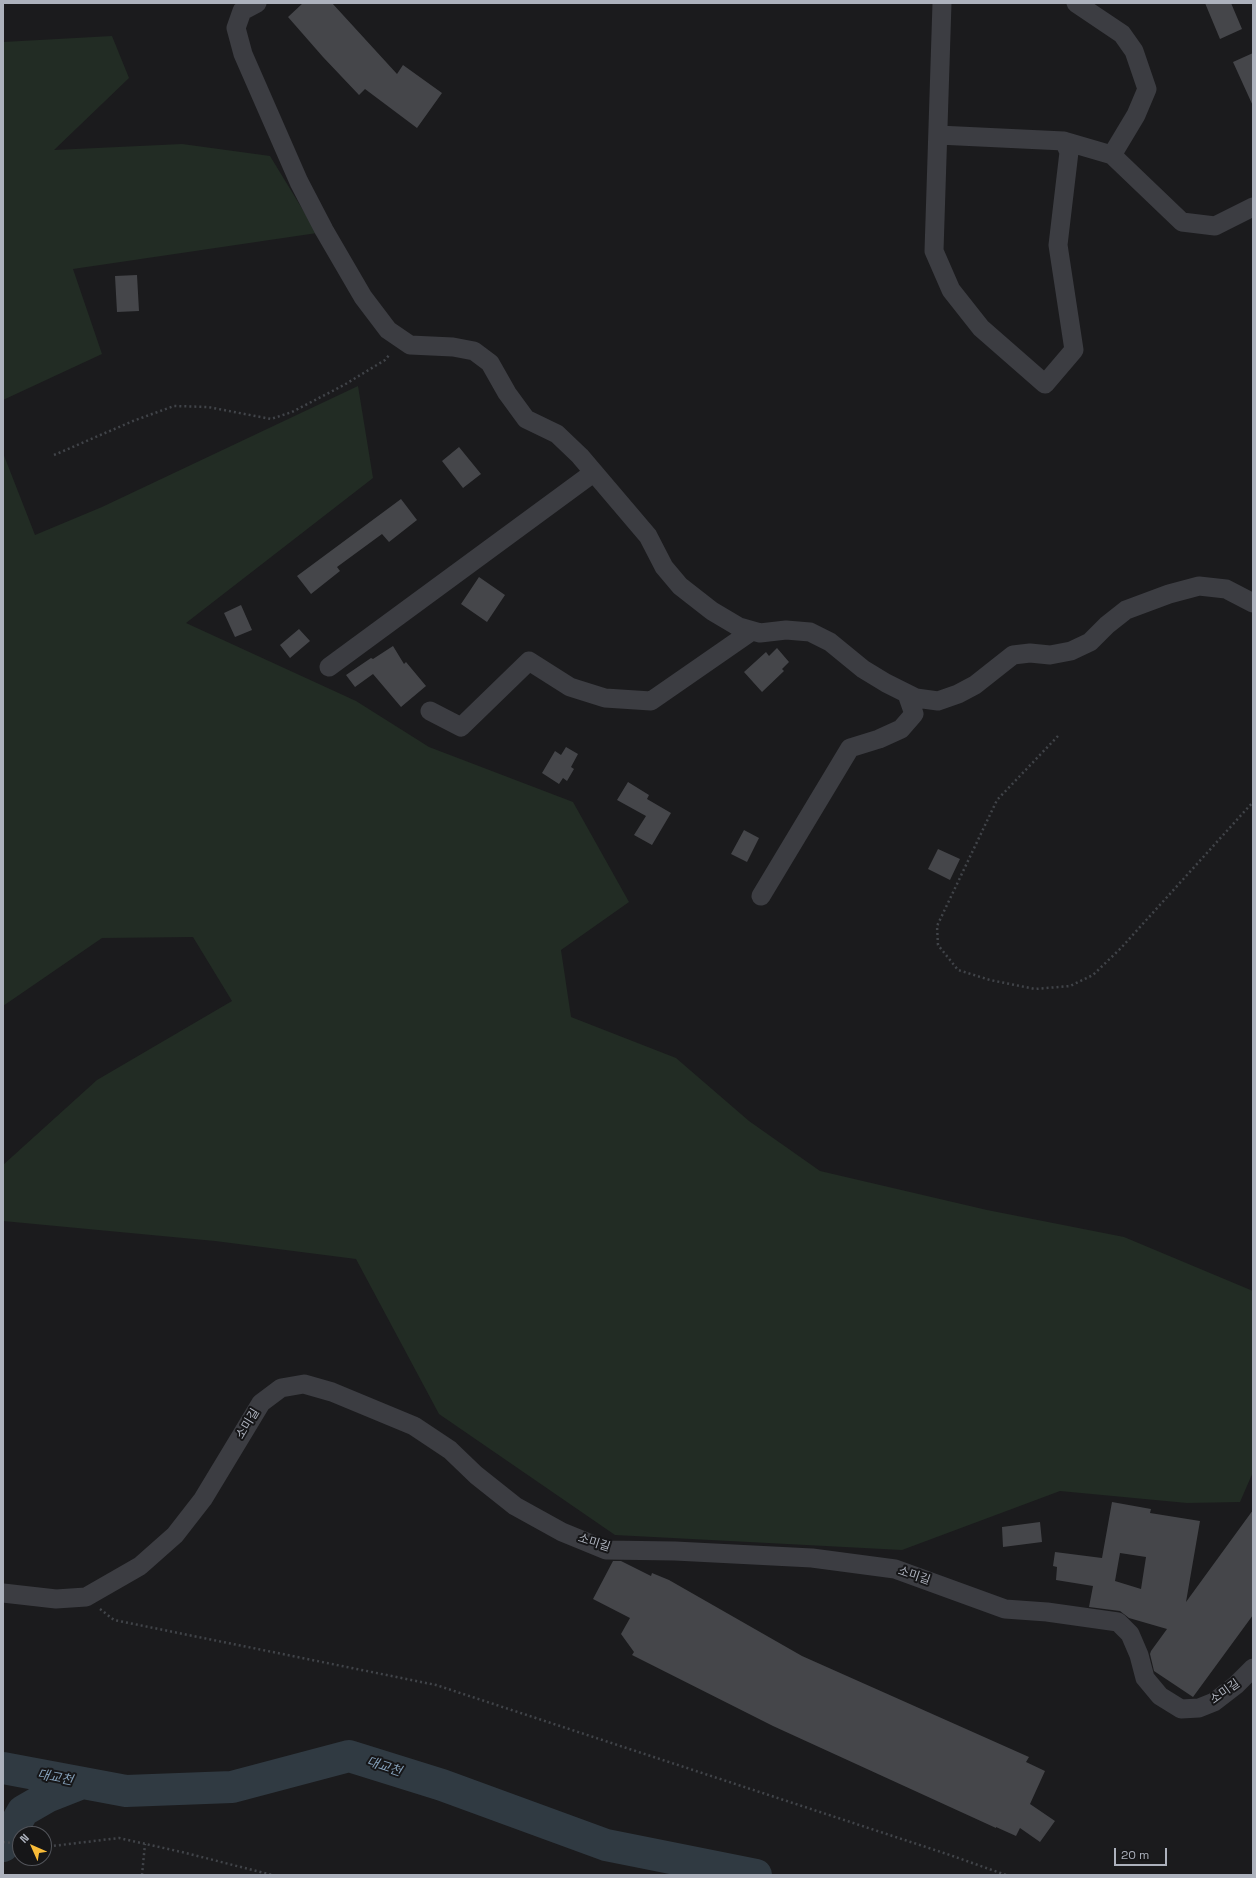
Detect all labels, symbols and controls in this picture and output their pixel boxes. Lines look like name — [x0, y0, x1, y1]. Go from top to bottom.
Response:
street label: 소미길 — [233, 1406, 263, 1442]
street label: 소미길 — [576, 1531, 612, 1555]
street label: 소미길 — [896, 1564, 932, 1588]
street label: 소미길 — [1207, 1676, 1243, 1708]
water label: 대교천 — [365, 1754, 403, 1780]
water label: 대교천 — [36, 1767, 74, 1789]
north arrow — [12, 1826, 52, 1866]
text: N — [17, 1831, 32, 1846]
scale bar — [1116, 1840, 1169, 1866]
text: 20 m — [1121, 1847, 1149, 1863]

